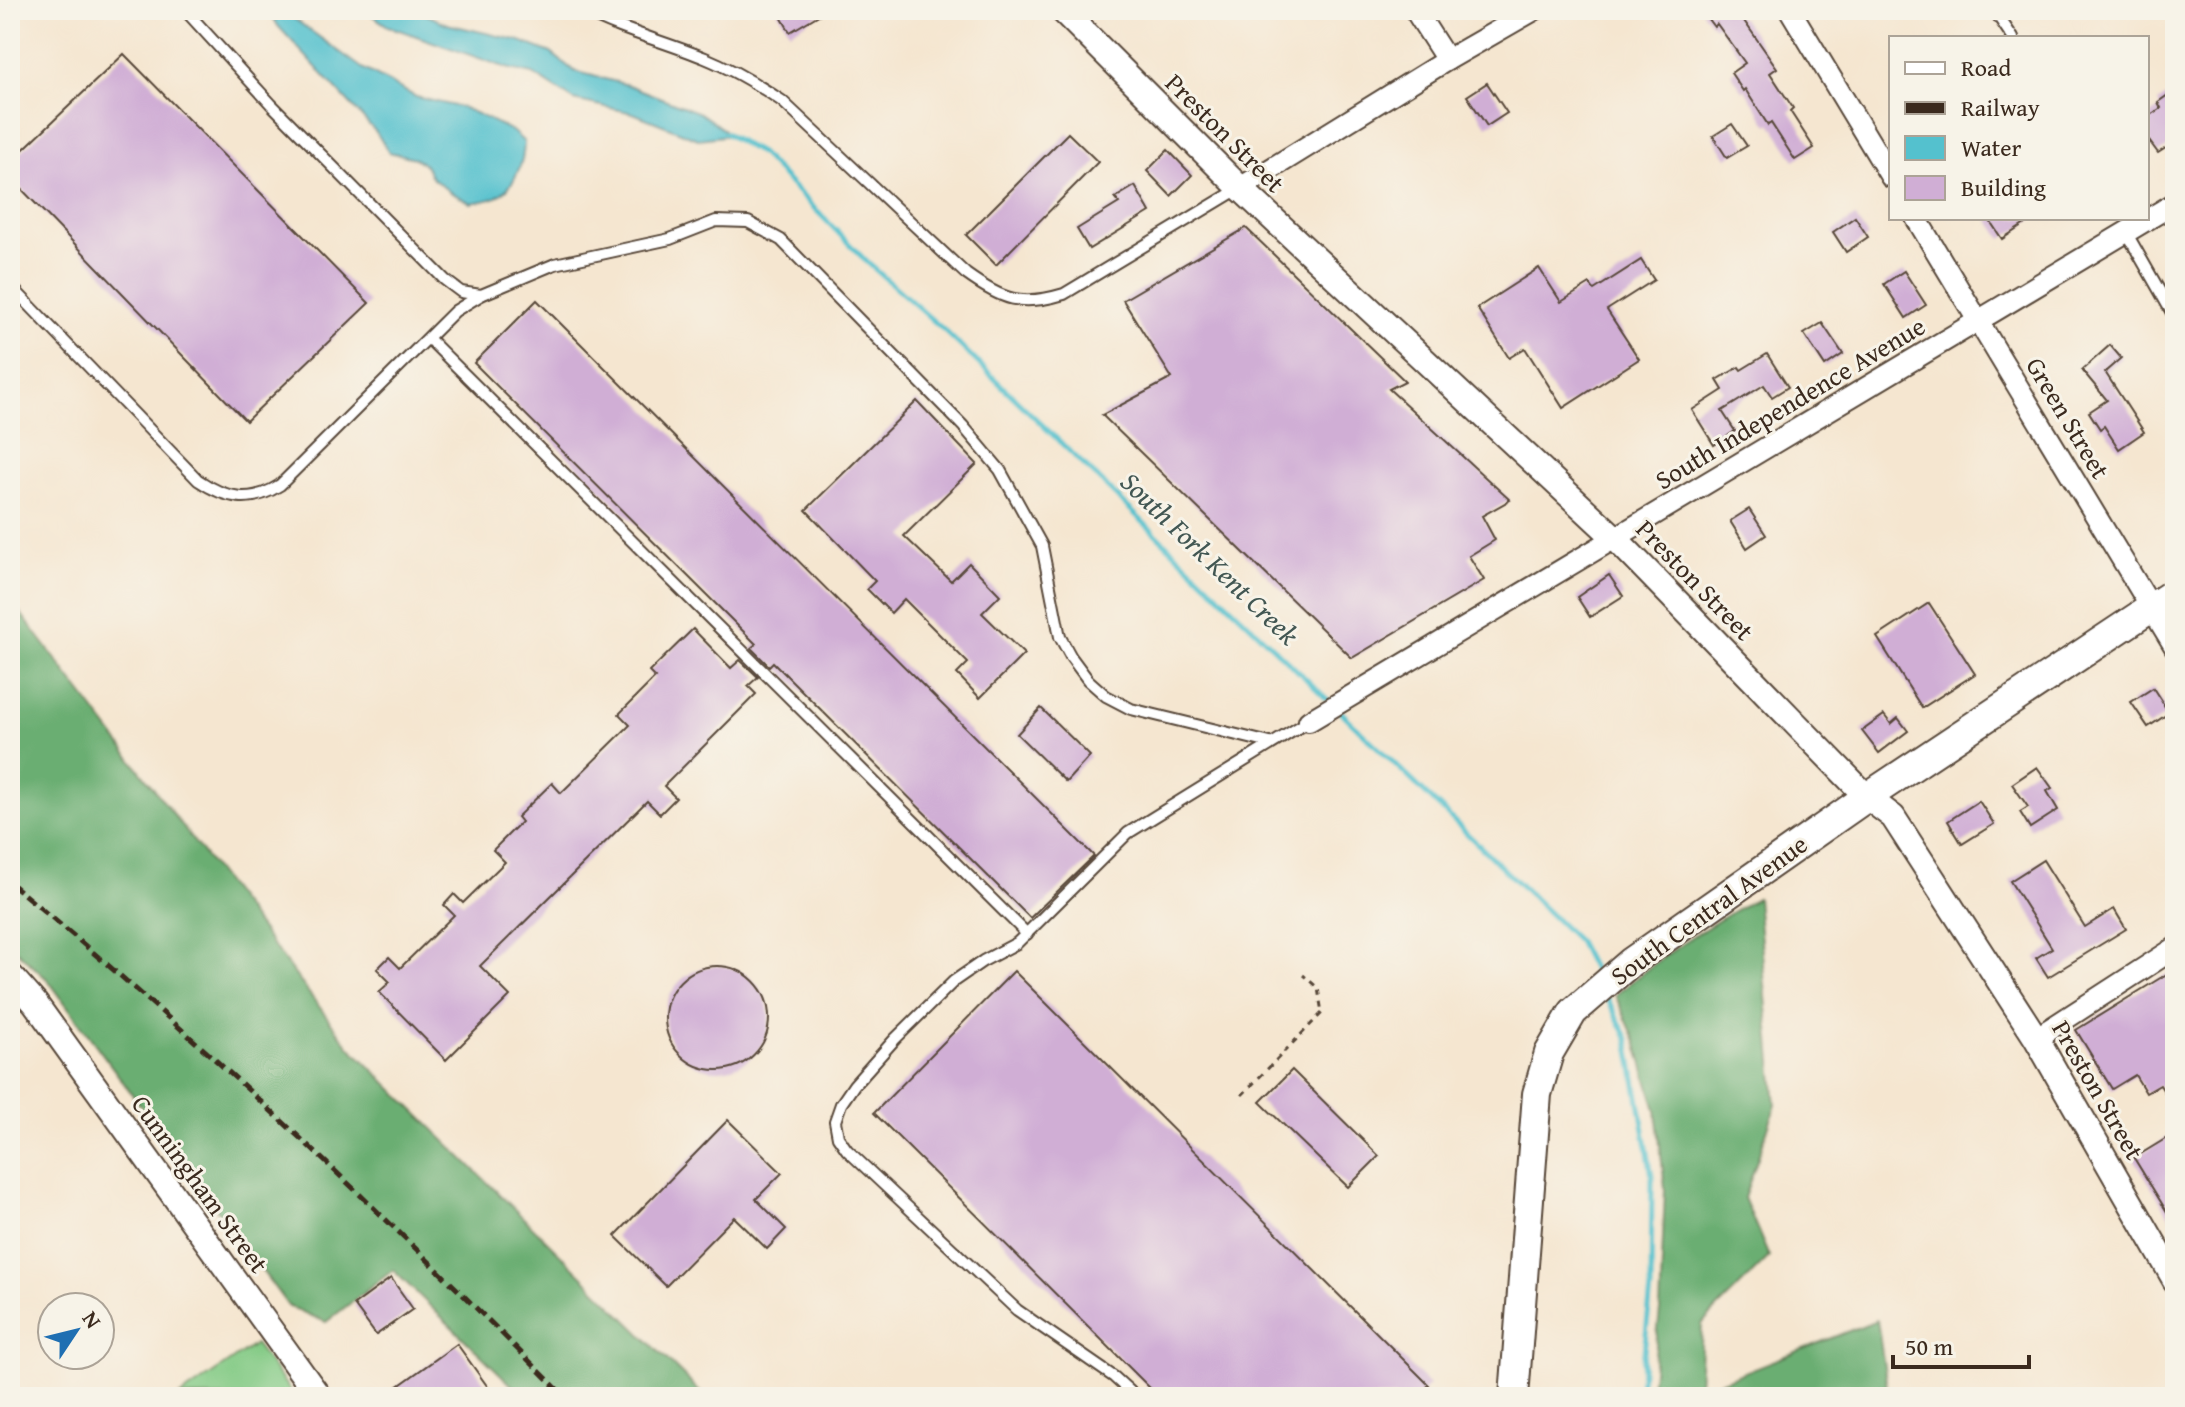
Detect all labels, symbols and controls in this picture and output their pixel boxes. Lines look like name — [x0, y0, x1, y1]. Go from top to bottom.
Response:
legend — [1889, 36, 2149, 220]
text: Road — [1961, 50, 2011, 85]
street label: Preston Street — [1157, 64, 1294, 201]
text: Railway — [1961, 90, 2040, 125]
text: Water — [1961, 130, 2022, 165]
text: Building — [1961, 170, 2046, 205]
street label: South Independence Avenue — [1647, 306, 1932, 499]
street label: Green Street — [2017, 349, 2120, 486]
water label: South Fork Kent Creek — [1112, 462, 1309, 654]
street label: Preston Street — [1627, 510, 1763, 649]
street label: South Central Avenue — [1602, 825, 1815, 995]
street label: Preston Street — [2043, 1013, 2154, 1167]
street label: Cunningham Street — [122, 1087, 278, 1281]
north arrow — [36, 1291, 116, 1371]
text: N — [75, 1304, 110, 1335]
scale bar — [1893, 1319, 2029, 1369]
text: 50 m — [1905, 1329, 1953, 1364]

